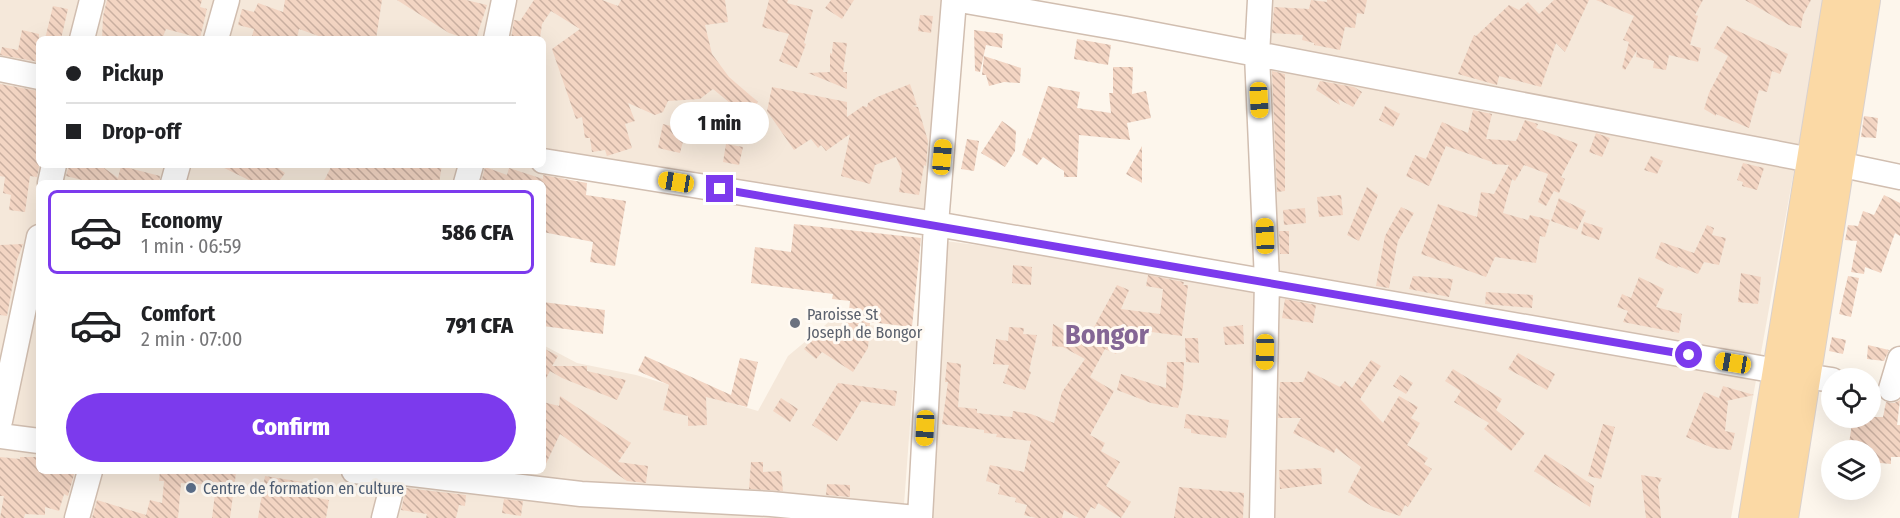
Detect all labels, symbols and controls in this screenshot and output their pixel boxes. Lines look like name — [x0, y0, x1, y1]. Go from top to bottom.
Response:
text: Pickup — [102, 60, 164, 87]
car — [1249, 82, 1269, 118]
callout: 1 min — [670, 102, 770, 144]
text: 1 min — [698, 111, 741, 135]
text: Drop-off — [102, 118, 181, 145]
car — [931, 138, 953, 176]
car — [657, 170, 695, 194]
route end — [706, 175, 733, 202]
icon: car — [69, 205, 123, 259]
text: Economy — [141, 207, 222, 234]
car — [1255, 218, 1275, 254]
text: 586 CFA — [442, 219, 513, 246]
text: 1 min · 06:59 — [141, 234, 241, 258]
icon: car — [69, 298, 123, 352]
text: Comfort — [141, 300, 215, 327]
place label: Paroisse St Joseph de Bongor — [807, 305, 923, 342]
text: 791 CFA — [446, 312, 513, 339]
marker: Paroisse St Joseph de Bongor — [788, 316, 802, 330]
district label: Bongor — [1065, 318, 1150, 351]
text: 2 min · 07:00 — [141, 327, 242, 351]
car — [1256, 334, 1274, 370]
route start — [1675, 341, 1702, 368]
car — [1714, 351, 1752, 375]
map controls — [1821, 368, 1881, 500]
button: locate — [1821, 368, 1881, 428]
button: Confirm — [66, 393, 516, 462]
car — [915, 410, 935, 446]
button: layers — [1821, 440, 1881, 500]
place label: Centre de formation en culture — [203, 479, 404, 498]
marker: Centre de formation en culture — [184, 481, 198, 495]

